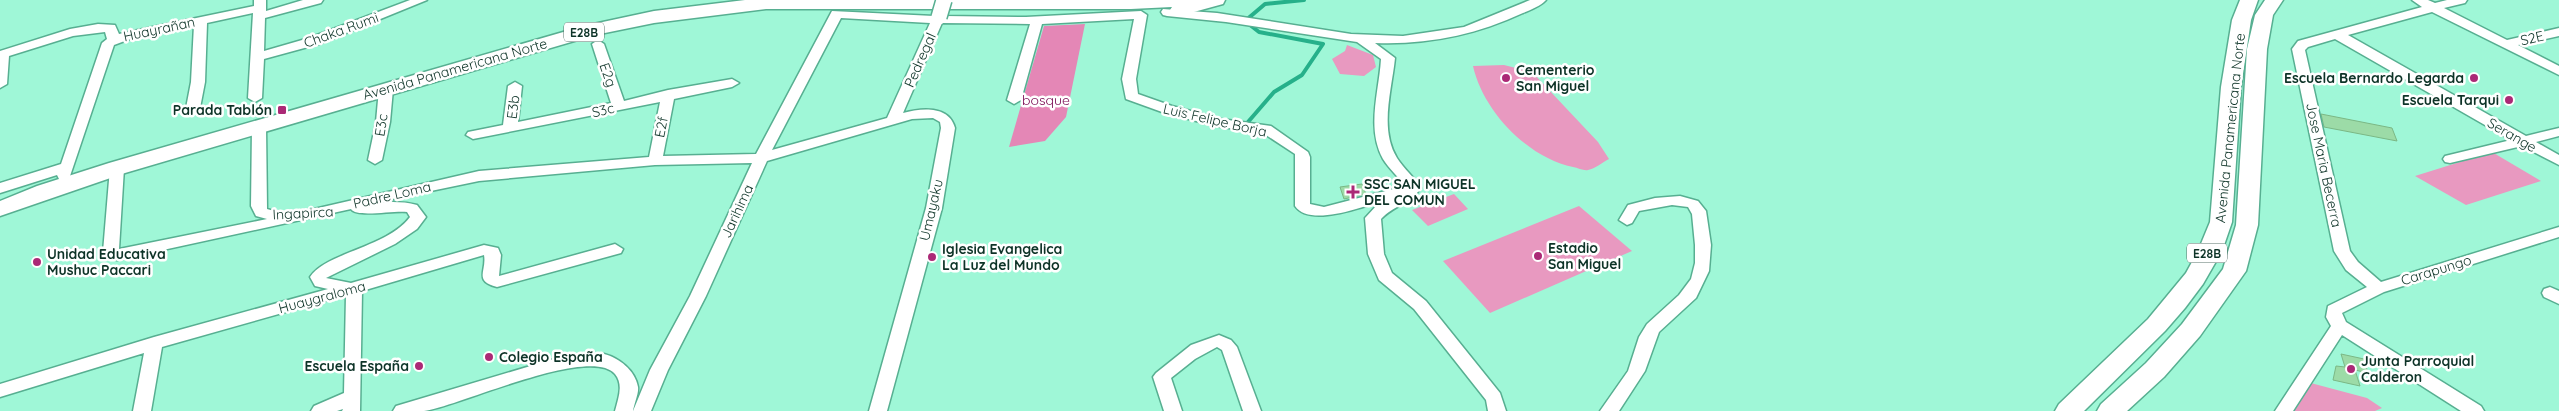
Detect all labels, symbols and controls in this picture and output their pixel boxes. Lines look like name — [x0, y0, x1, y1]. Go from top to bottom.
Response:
street label: Chaka Rumi — [301, 8, 381, 52]
street label: Huayrañan — [121, 13, 197, 45]
road number: E28B — [564, 22, 604, 42]
street label: S2E — [2518, 27, 2546, 49]
street label: Pedregal — [900, 30, 940, 90]
street label: Avenida Panamericana Norte — [2211, 32, 2249, 224]
street label: Avenida Panamericana Norte — [361, 34, 549, 104]
street label: E2g — [596, 61, 620, 89]
place label: Cementerio San Miguel — [1516, 61, 1595, 95]
place label: Escuela Bernardo Legarda — [2284, 69, 2464, 87]
marker: Cementerio San Miguel — [1500, 72, 1512, 84]
marker: Escuela Bernardo Legarda — [2468, 72, 2480, 84]
park label: bosque — [1022, 91, 1070, 109]
place label: Escuela Tarqui — [2402, 91, 2499, 109]
street label: E3b — [503, 94, 523, 120]
marker: Escuela Tarqui — [2503, 94, 2515, 106]
street label: S3c — [590, 99, 616, 121]
street label: Luis Felipe Borja — [1161, 99, 1269, 141]
place label: Parada Tablón — [173, 101, 272, 119]
street label: Jose Maria Becerra — [2302, 101, 2346, 229]
marker: Parada Tablón — [276, 104, 288, 116]
street label: E3c — [370, 112, 392, 138]
street label: Serange — [2484, 114, 2540, 156]
street label: E2f — [650, 115, 672, 139]
place label: SSC SAN MIGUEL DEL COMUN — [1364, 175, 1476, 209]
street label: Padre Loma — [351, 177, 433, 213]
street label: Umayaku — [915, 177, 947, 243]
street label: Jarihima — [717, 181, 757, 241]
marker: SSC SAN MIGUEL DEL COMUN — [1346, 185, 1360, 199]
street label: Ingapirca — [272, 202, 334, 224]
place label: Estadio San Miguel — [1548, 239, 1621, 273]
place label: Iglesia Evangelica La Luz del Mundo — [942, 240, 1062, 274]
road number: E28B — [2187, 244, 2227, 262]
place label: Unidad Educativa Mushuc Paccari — [47, 245, 166, 279]
marker: Estadio San Miguel — [1532, 250, 1544, 262]
marker: Iglesia Evangelica La Luz del Mundo — [926, 251, 938, 263]
street label: Carapungo — [2399, 251, 2473, 289]
marker: Unidad Educativa Mushuc Paccari — [31, 256, 43, 268]
street label: Huaygraloma — [276, 277, 368, 317]
place label: Colegio España — [499, 348, 603, 366]
marker: Colegio España — [483, 351, 495, 363]
place label: Junta Parroquial Calderon — [2361, 352, 2474, 386]
place label: Escuela España — [305, 357, 409, 375]
marker: Escuela España — [413, 360, 425, 372]
marker: Junta Parroquial Calderon — [2345, 363, 2357, 375]

